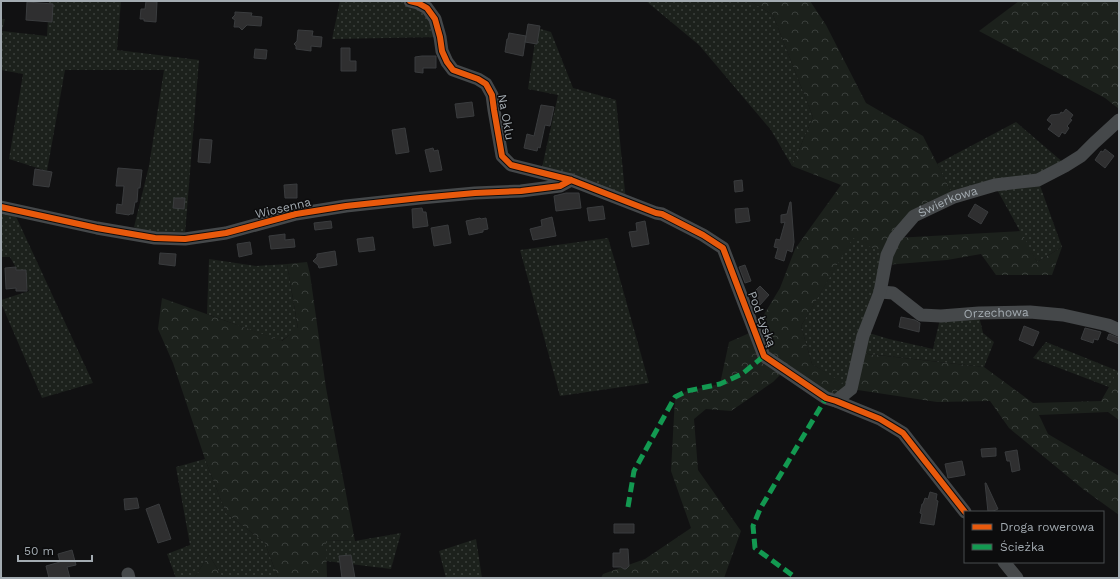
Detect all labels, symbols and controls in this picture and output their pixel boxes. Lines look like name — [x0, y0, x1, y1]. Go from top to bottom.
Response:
street label: Na Oklu — [495, 93, 517, 141]
street label: Świerkowa — [916, 183, 979, 220]
street label: Wiosenna — [254, 195, 312, 221]
street label: Pod Łyską — [745, 289, 779, 349]
street label: Orzechowa — [963, 305, 1029, 321]
legend — [964, 511, 1104, 563]
text: Droga rowerowa — [1000, 520, 1095, 534]
scale bar — [18, 537, 92, 563]
text: Ścieżka — [1000, 540, 1045, 554]
text: 50 m — [24, 544, 54, 558]

